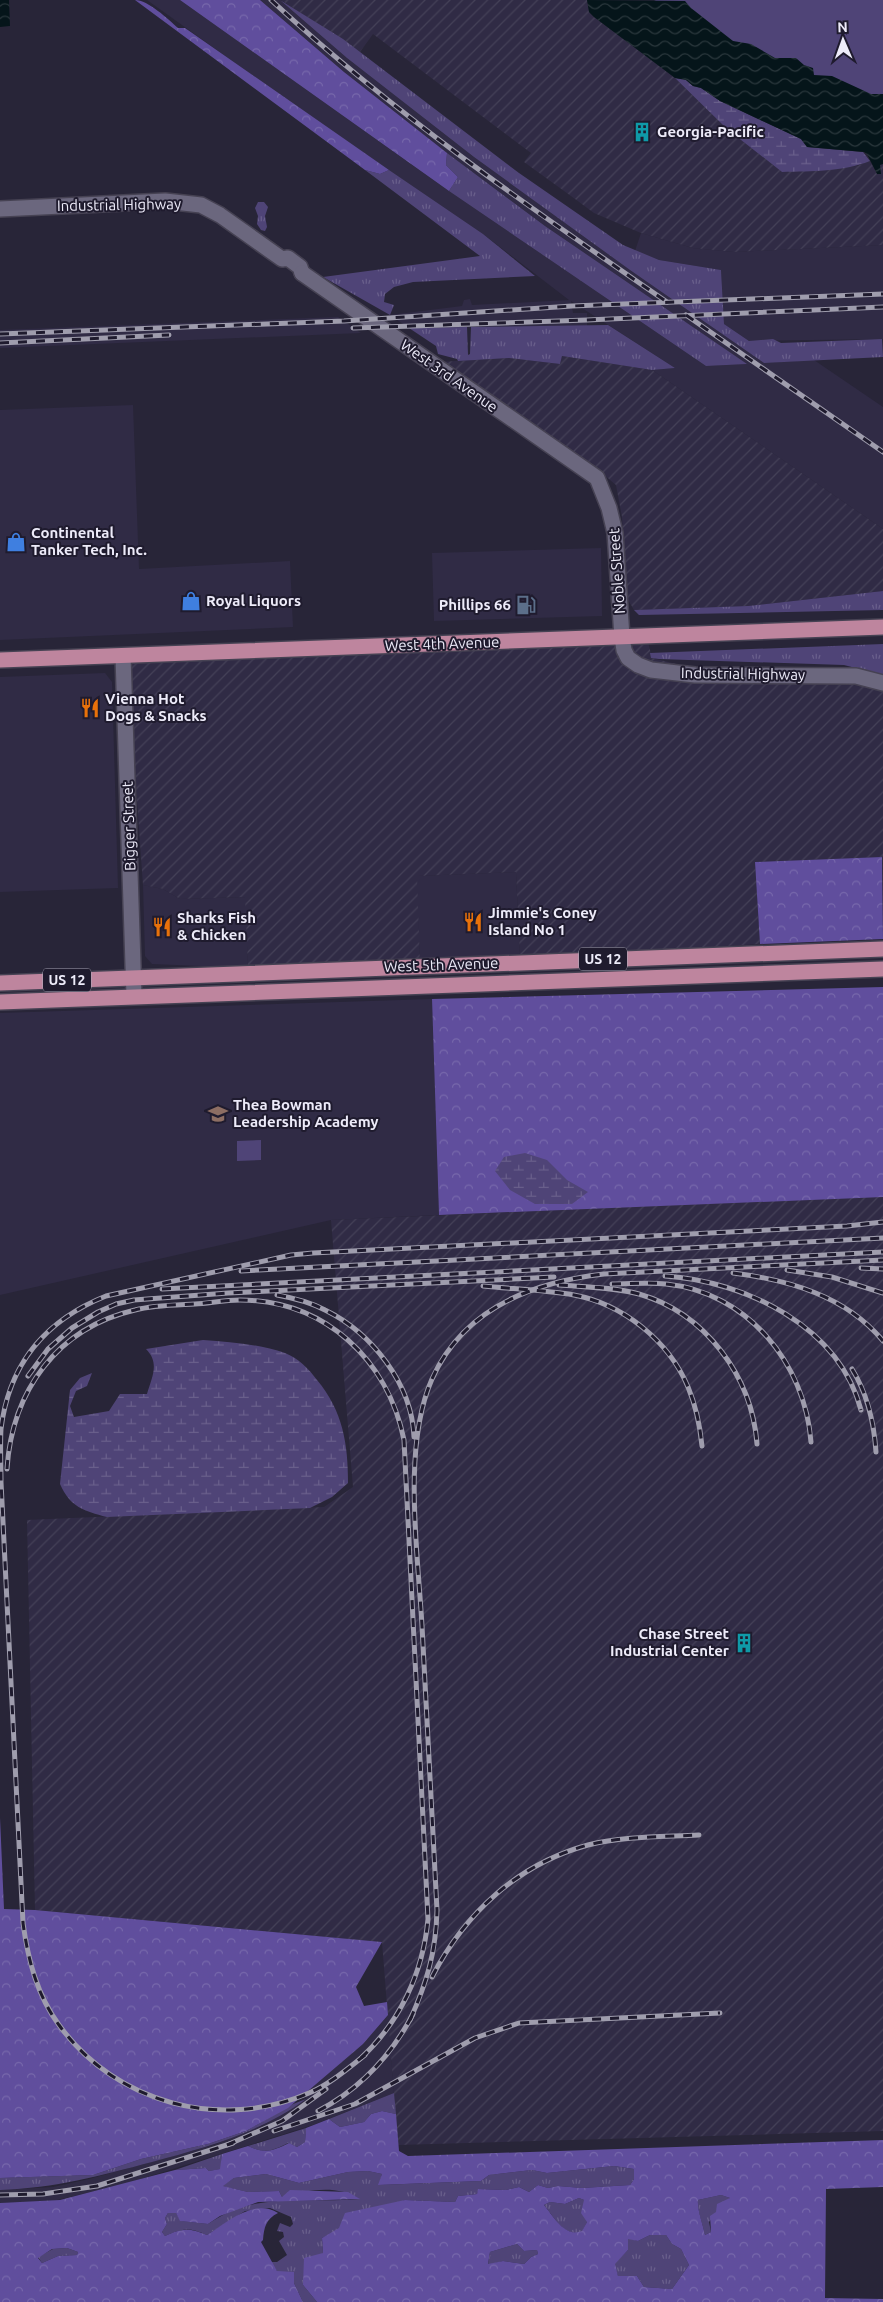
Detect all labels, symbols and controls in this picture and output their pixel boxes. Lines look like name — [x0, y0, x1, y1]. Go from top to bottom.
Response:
north arrow — [818, 15, 868, 65]
text: N — [837, 19, 848, 35]
building icon: Georgia-Pacific — [631, 121, 653, 143]
place label: Georgia-Pacific — [657, 123, 764, 140]
street label: Industrial Highway — [57, 195, 181, 214]
street label: West 3rd Avenue — [397, 336, 501, 415]
place label: Continental Tanker Tech, Inc. — [31, 524, 147, 558]
street label: Noble Street — [605, 528, 628, 614]
shop icon: Continental Tanker Tech, Inc. — [5, 531, 27, 553]
shop icon: Royal Liquors — [180, 590, 202, 612]
place label: Royal Liquors — [206, 592, 301, 609]
fuel station icon: Phillips 66 — [515, 594, 537, 616]
place label: Phillips 66 — [439, 596, 511, 613]
street label: West 4th Avenue — [384, 633, 500, 654]
street label: Industrial Highway — [681, 664, 805, 683]
place label: Vienna Hot Dogs & Snacks — [105, 690, 207, 724]
restaurant icon: Vienna Hot Dogs & Snacks — [79, 697, 101, 719]
street label: Bigger Street — [118, 781, 139, 871]
place label: Jimmie's Coney Island No 1 — [488, 904, 597, 938]
place label: Sharks Fish & Chicken — [177, 909, 256, 943]
restaurant icon: Jimmie's Coney Island No 1 — [462, 911, 484, 933]
restaurant icon: Sharks Fish & Chicken — [151, 916, 173, 938]
road number: US 12 — [579, 948, 627, 971]
street label: West 5th Avenue — [383, 954, 499, 975]
road number: US 12 — [43, 968, 91, 992]
place label: Thea Bowman Leadership Academy — [233, 1096, 379, 1130]
school or university icon: Thea Bowman Leadership Academy — [207, 1103, 229, 1125]
place label: Chase Street Industrial Center — [610, 1625, 730, 1659]
building icon: Chase Street Industrial Center — [733, 1632, 755, 1654]

